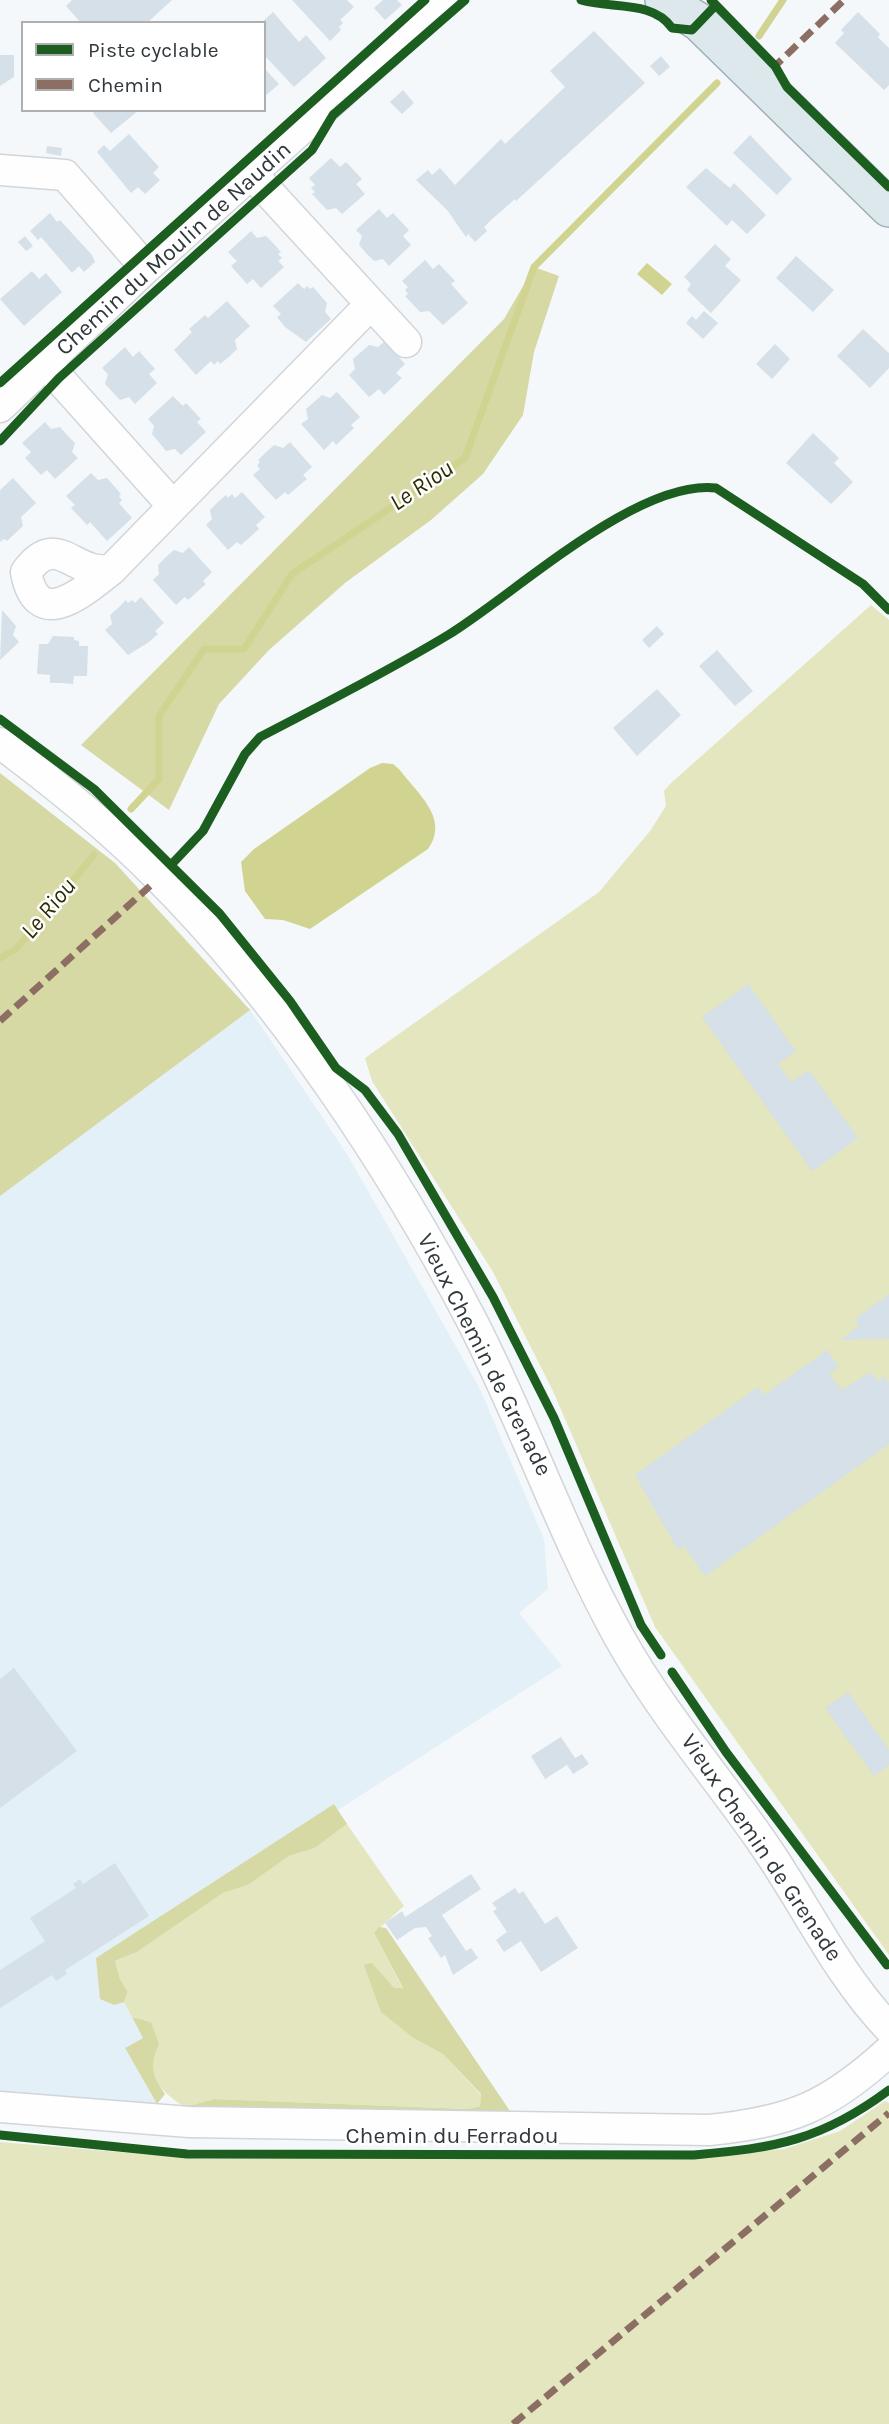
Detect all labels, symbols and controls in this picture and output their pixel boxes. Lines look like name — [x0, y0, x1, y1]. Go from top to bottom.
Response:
legend — [21, 21, 266, 112]
text: Piste cyclable — [88, 38, 219, 62]
text: Chemin — [88, 73, 163, 97]
street label: Chemin du Moulin de Naudin — [51, 136, 297, 362]
water label: Le Riou — [385, 454, 459, 518]
water label: Le Riou — [15, 873, 83, 945]
street label: Vieux Chemin de Grenade — [411, 1229, 557, 1481]
street label: Vieux Chemin de Grenade — [675, 1729, 847, 1967]
street label: Chemin du Ferradou — [345, 2122, 559, 2150]

